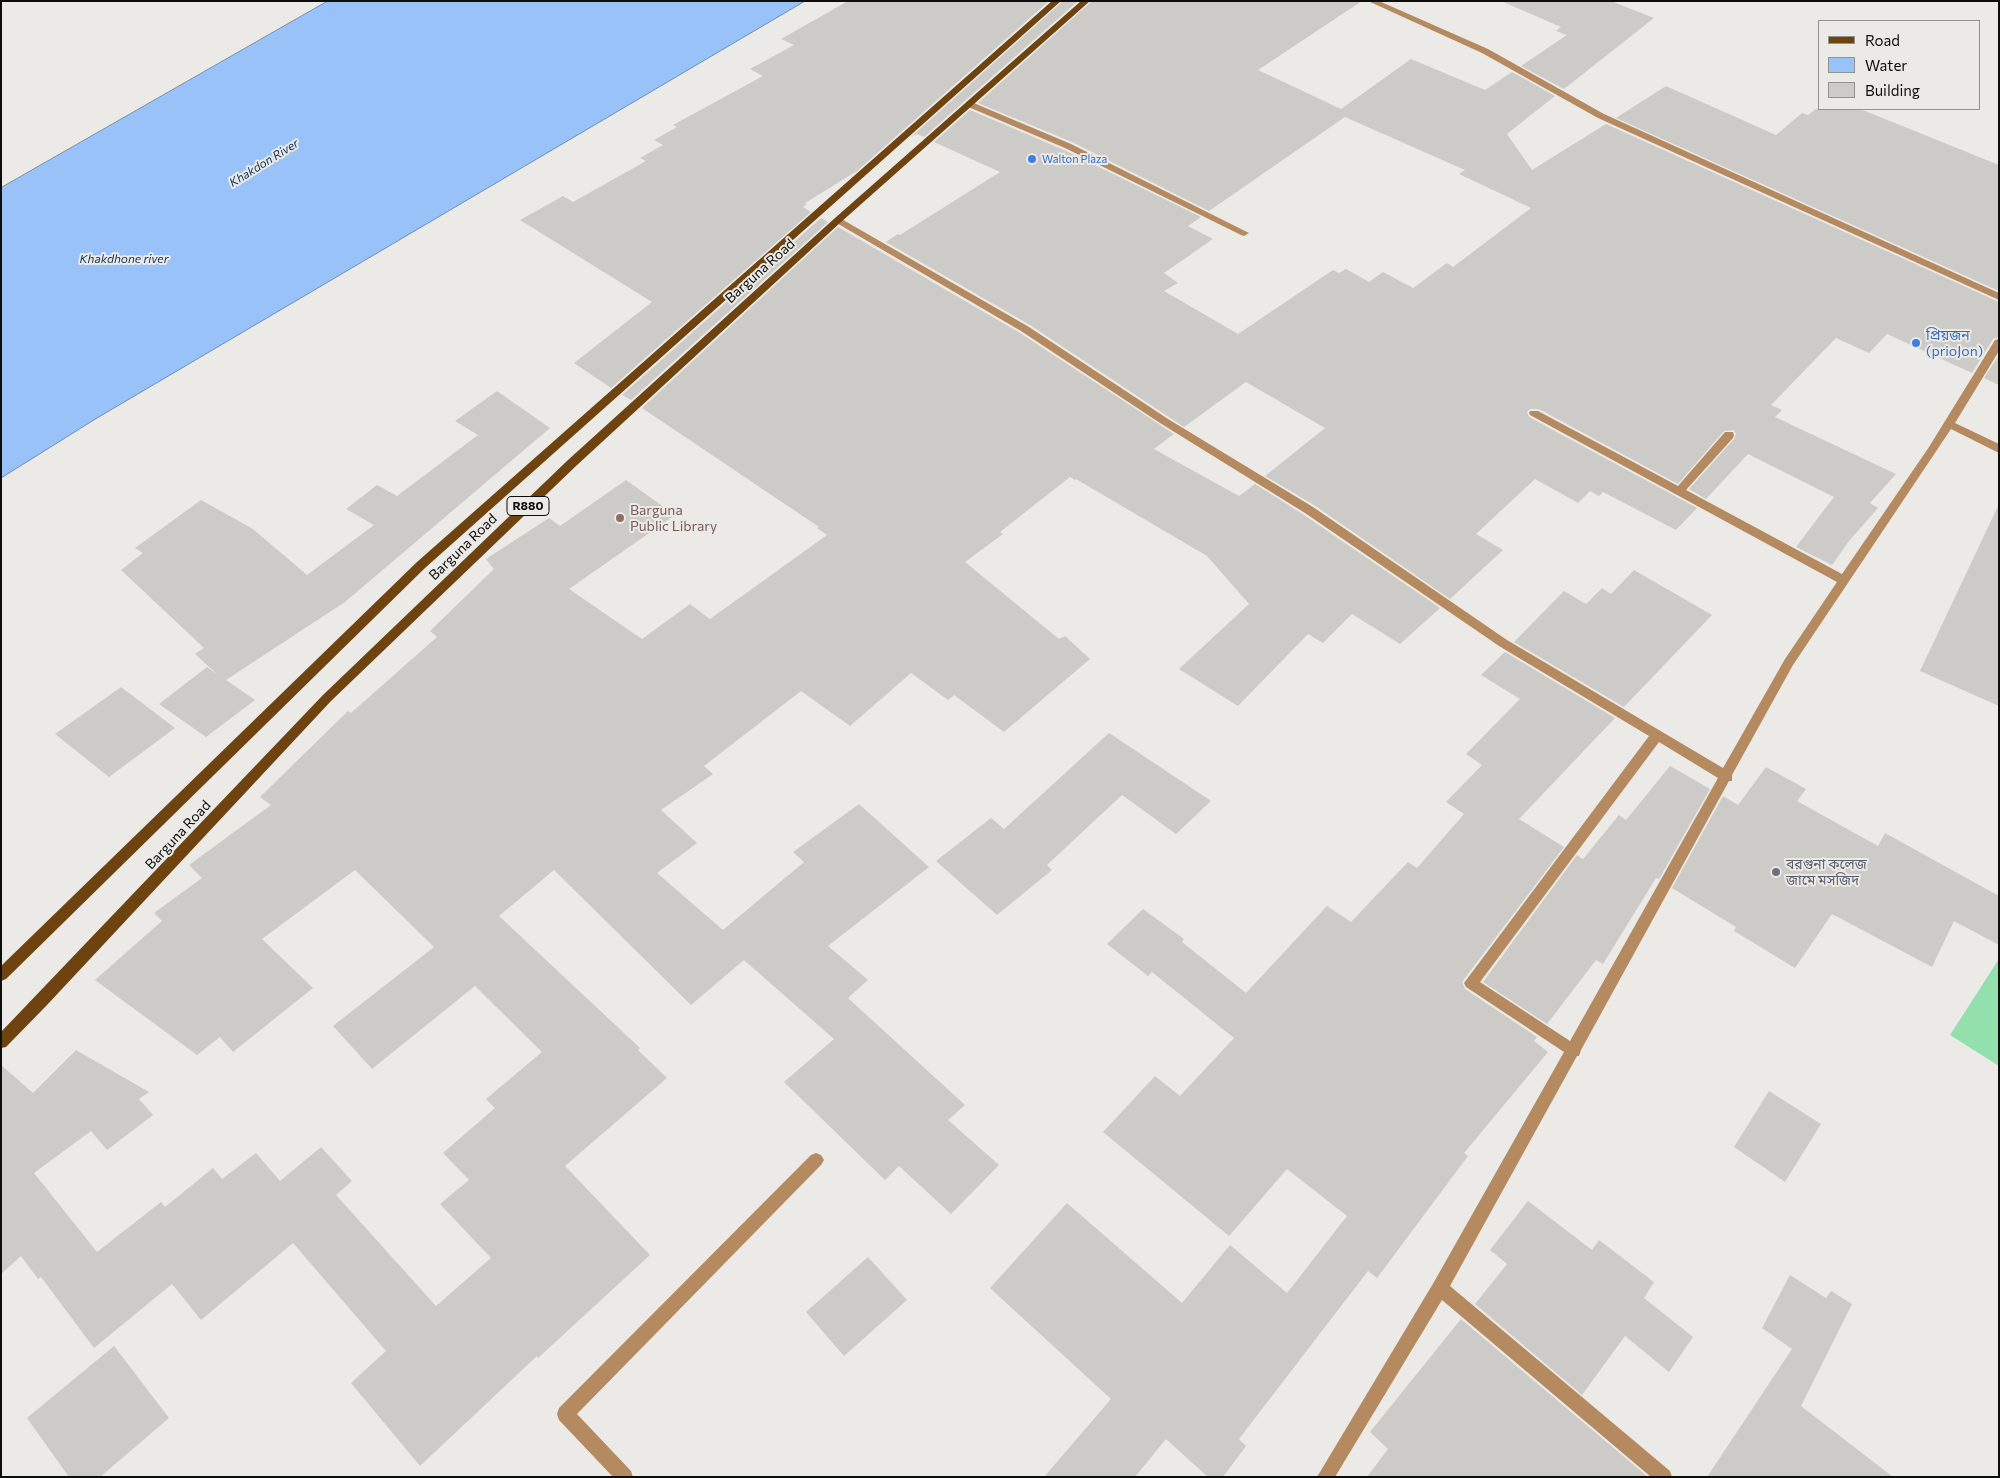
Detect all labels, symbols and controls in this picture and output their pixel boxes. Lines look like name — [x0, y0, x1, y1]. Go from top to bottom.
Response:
legend — [1818, 20, 1980, 110]
text: Road — [1865, 31, 1900, 49]
text: Water — [1865, 56, 1907, 74]
text: Building — [1865, 81, 1920, 99]
water label: Khakdon River — [227, 136, 301, 190]
place label: Walton Plaza — [1042, 152, 1107, 166]
marker: Walton Plaza — [1026, 153, 1038, 165]
street label: Barguna Road — [722, 235, 798, 307]
water label: Khakdhone river — [80, 252, 168, 266]
place label: প্রিয়জন (prioJon) — [1926, 327, 1983, 360]
marker: প্রিয়জন (prioJon) — [1910, 337, 1922, 349]
road number: R880 — [507, 496, 549, 516]
place label: Barguna Public Library — [630, 502, 717, 534]
street label: Barguna Road — [425, 510, 501, 584]
marker: Barguna Public Library — [614, 512, 626, 524]
street label: Barguna Road — [142, 797, 214, 873]
place label: বরগুনা কলেজ জামে মসজিদ — [1786, 856, 1867, 889]
marker: বরগুনা কলেজ জামে মসজিদ — [1770, 866, 1782, 878]

